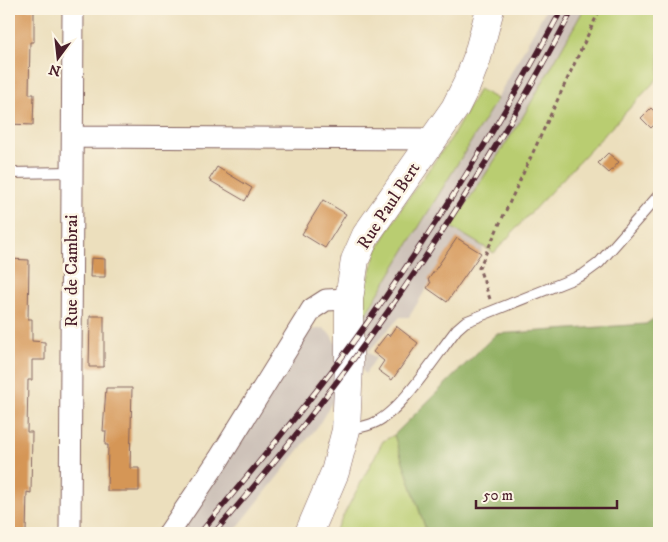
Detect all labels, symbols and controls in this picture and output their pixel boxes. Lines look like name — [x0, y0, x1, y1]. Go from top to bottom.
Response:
north arrow — [32, 32, 82, 82]
text: N — [47, 59, 63, 80]
street label: Rue Paul Bert — [353, 158, 425, 254]
street label: Rue de Cambrai — [61, 215, 83, 327]
scale bar — [476, 477, 617, 509]
text: 50 m — [483, 486, 513, 505]

